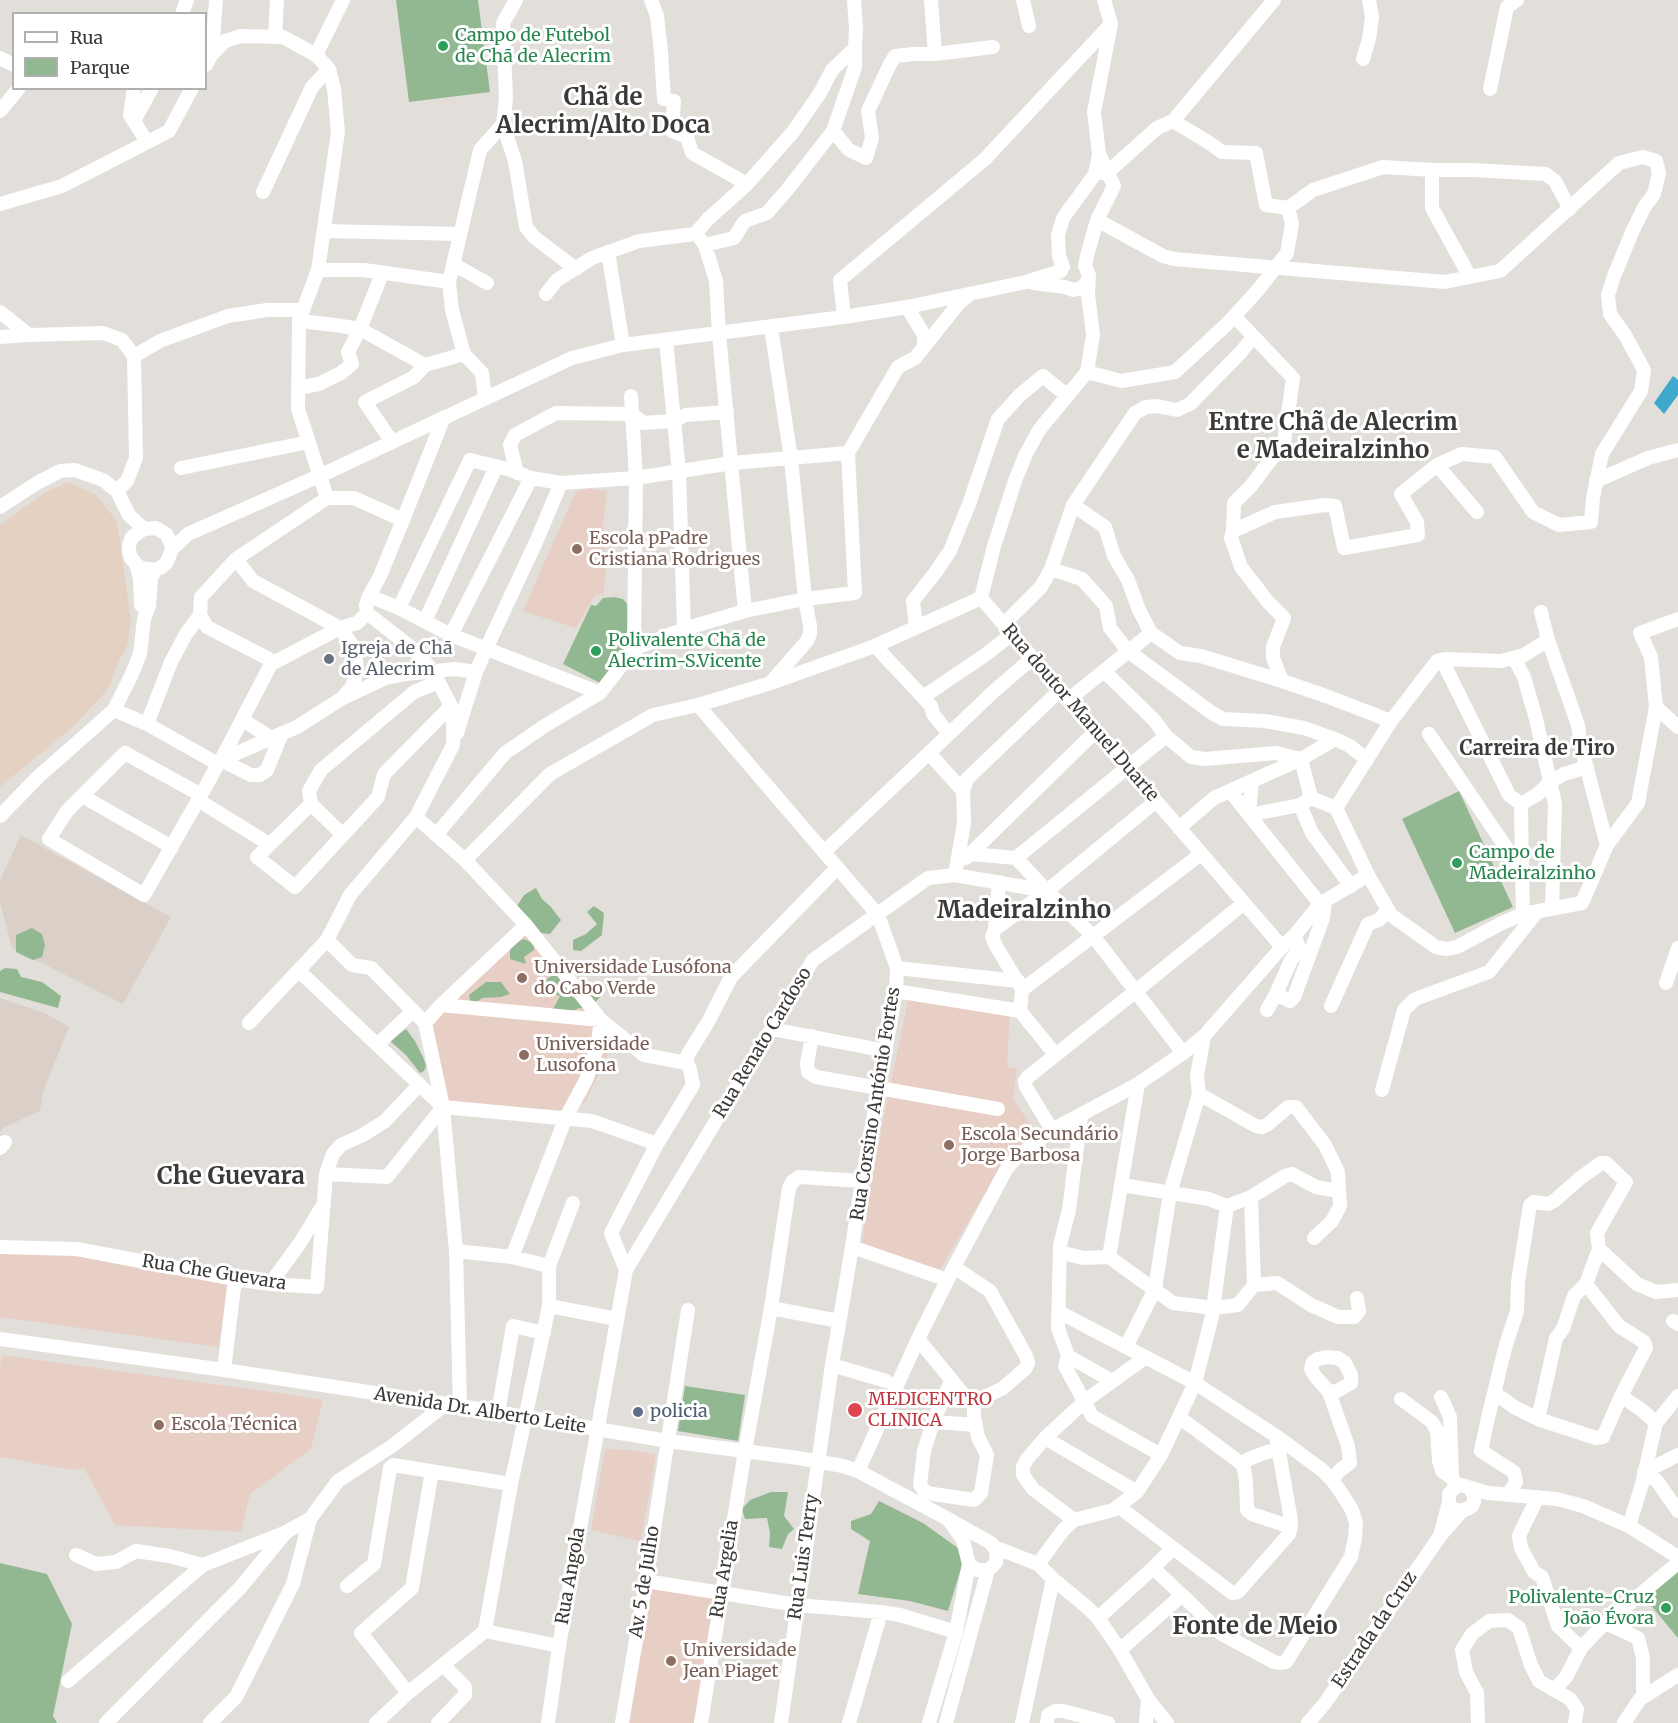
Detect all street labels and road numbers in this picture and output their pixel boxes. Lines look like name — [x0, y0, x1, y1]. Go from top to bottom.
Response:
street label: Rua doutor Manuel Duarte — [997, 620, 1163, 806]
street label: Rua Renato Cardoso — [709, 964, 817, 1122]
street label: Rua Corsino António Fortes — [847, 986, 905, 1222]
street label: Rua Che Guevara — [140, 1251, 288, 1295]
street label: Avenida Dr. Alberto Leite — [373, 1384, 587, 1438]
street label: Rua Luis Terry — [784, 1493, 824, 1621]
street label: Rua Argelia — [707, 1518, 743, 1620]
street label: Av. 5 de Julho — [625, 1524, 665, 1640]
street label: Rua Angola — [552, 1526, 590, 1626]
street label: Estrada da Cruz — [1328, 1568, 1422, 1692]

